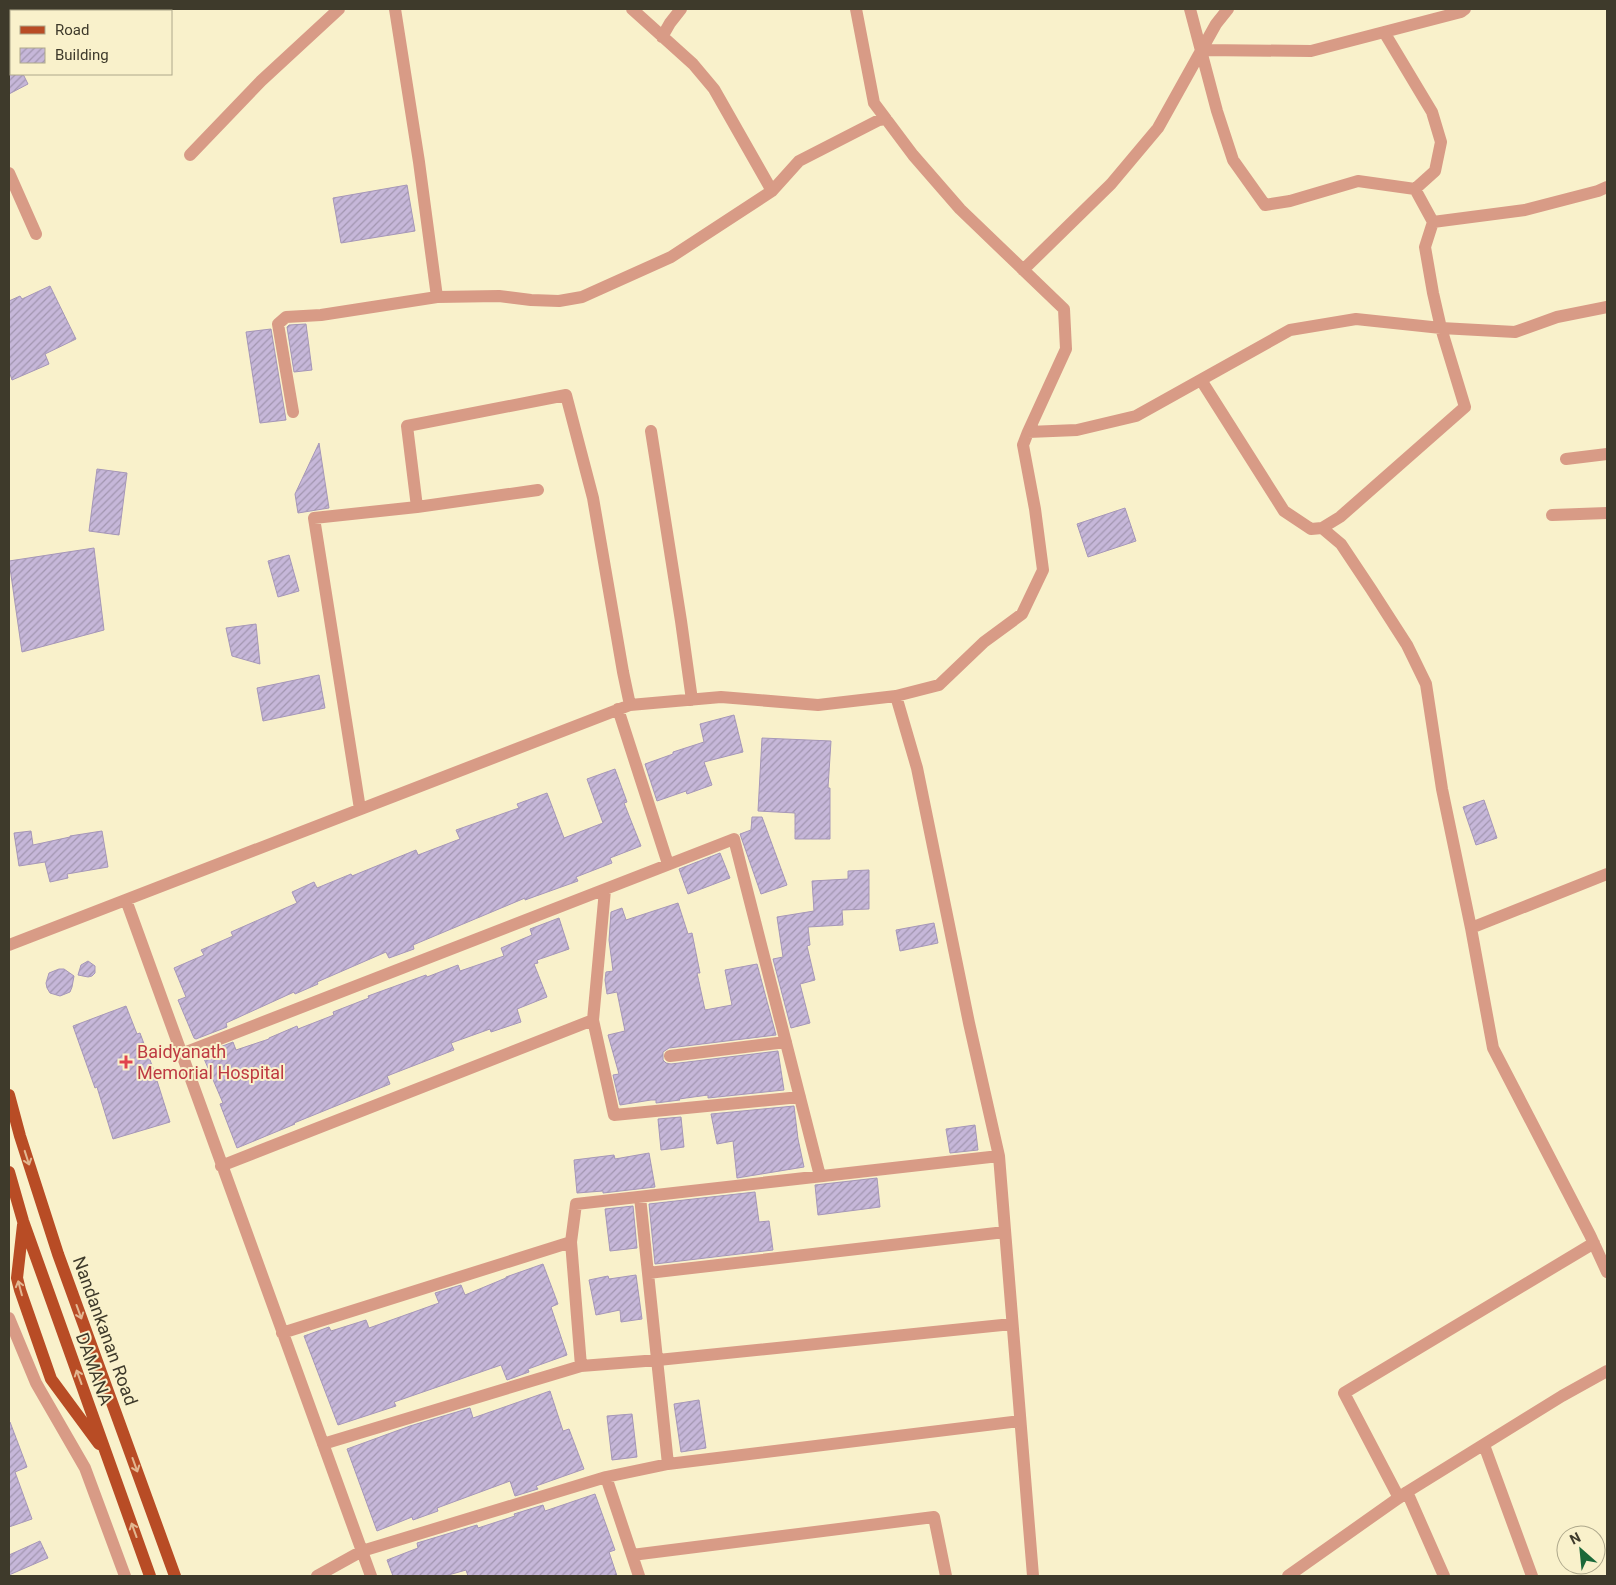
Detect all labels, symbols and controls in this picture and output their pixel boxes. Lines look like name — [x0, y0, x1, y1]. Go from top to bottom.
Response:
legend — [10, 10, 172, 75]
text: Road — [55, 21, 89, 39]
text: Building — [55, 46, 109, 64]
place label: Baidyanath Memorial Hospital — [137, 1041, 284, 1083]
marker: Baidyanath Memorial Hospital — [119, 1055, 133, 1069]
one-way arrow — [23, 1150, 33, 1166]
street label: Nandankanan Road — [69, 1254, 142, 1408]
one-way arrow — [15, 1281, 24, 1297]
one-way arrow — [75, 1304, 84, 1320]
street label: DAMANA — [72, 1330, 117, 1408]
one-way arrow — [74, 1370, 83, 1386]
one-way arrow — [131, 1457, 140, 1472]
one-way arrow — [129, 1523, 138, 1539]
north arrow — [1556, 1525, 1606, 1575]
text: N — [1567, 1529, 1583, 1548]

